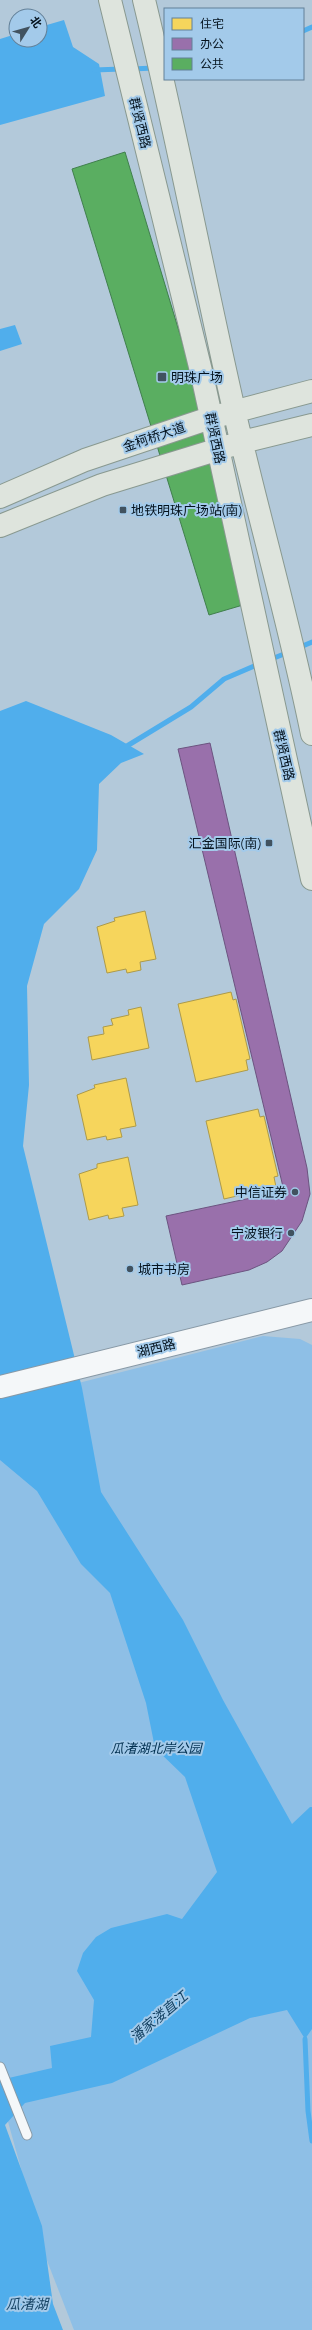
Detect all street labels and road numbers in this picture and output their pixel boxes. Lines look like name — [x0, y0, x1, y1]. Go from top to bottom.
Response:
street label: 群贤西路 — [126, 96, 154, 150]
street label: 群贤西路 — [202, 411, 228, 465]
street label: 金柯桥大道 — [121, 419, 187, 455]
street label: 群贤西路 — [271, 728, 297, 782]
street label: 湖西路 — [135, 1336, 177, 1360]

